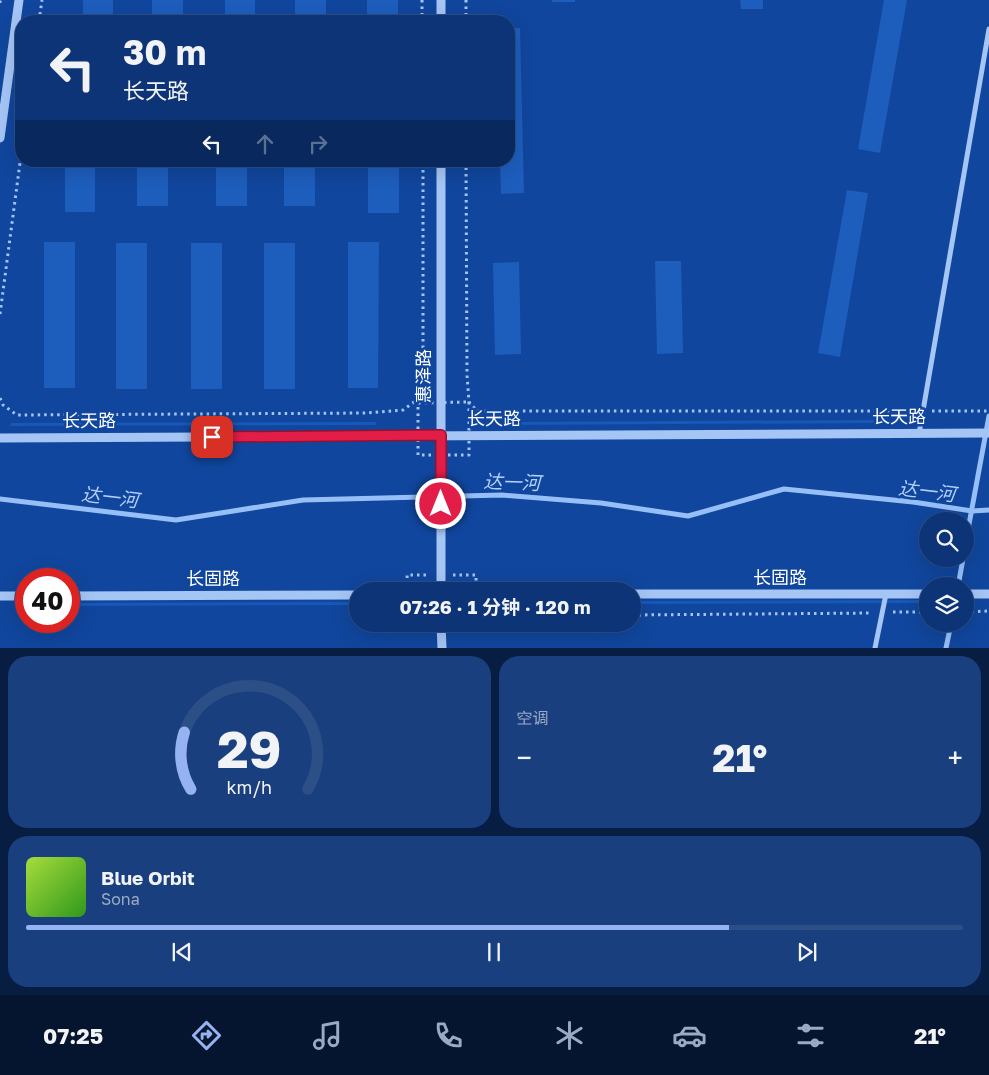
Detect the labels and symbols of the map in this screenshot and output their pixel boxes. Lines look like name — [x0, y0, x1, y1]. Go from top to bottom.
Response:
street label: 惠泽路 — [412, 349, 434, 403]
street label: 长天路 — [872, 405, 926, 427]
street label: 长天路 — [467, 407, 521, 429]
street label: 长天路 — [62, 409, 116, 431]
pin — [191, 416, 233, 458]
water label: 达一河 — [483, 469, 545, 494]
water label: 达一河 — [897, 476, 961, 506]
position arrow — [414, 477, 466, 529]
water label: 达一河 — [80, 482, 144, 512]
street label: 长固路 — [753, 566, 807, 588]
street label: 长固路 — [186, 567, 240, 589]
speed limit sign: 40 — [15, 568, 80, 633]

